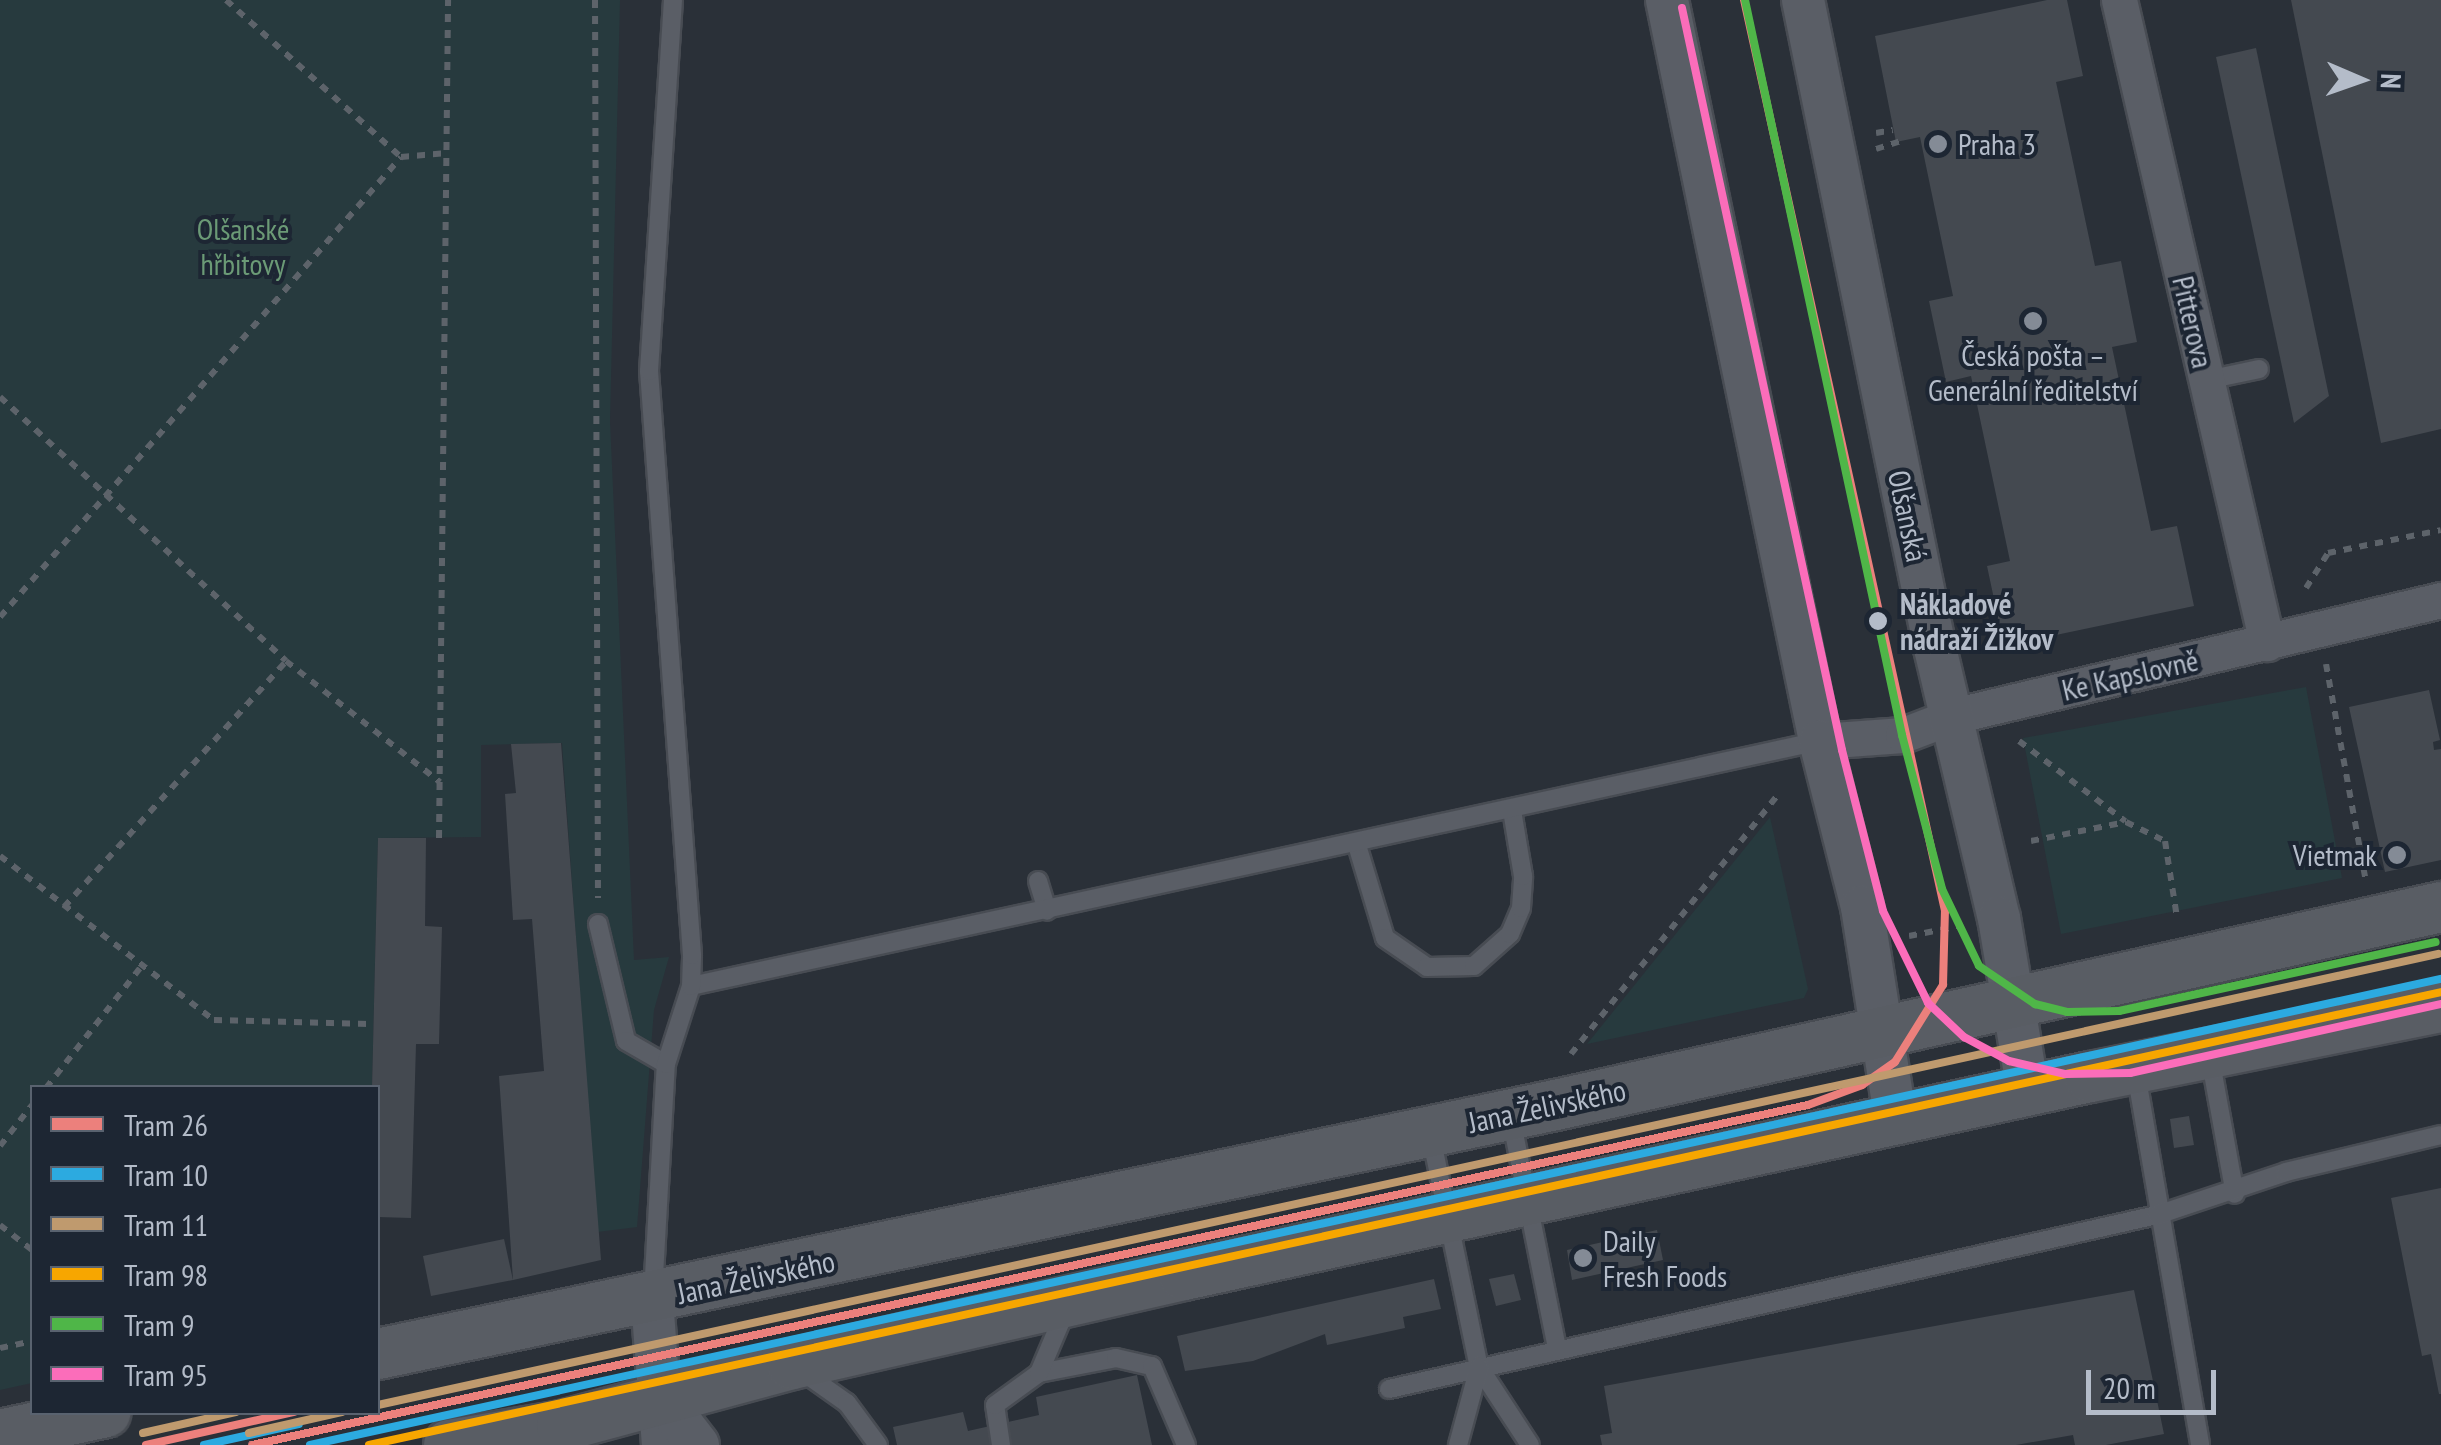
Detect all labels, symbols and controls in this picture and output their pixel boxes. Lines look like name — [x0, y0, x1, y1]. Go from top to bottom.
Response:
north arrow — [2311, 30, 2411, 130]
text: N — [2373, 73, 2410, 89]
place label: Praha 3 — [1958, 126, 2036, 162]
marker: Praha 3 — [1927, 133, 1949, 155]
park label: Olšanské hřbitovy — [197, 211, 289, 282]
street label: Pitterova — [2165, 273, 2221, 371]
marker: Česká pošta – Generální ředitelství — [2022, 310, 2044, 332]
place label: Česká pošta – Generální ředitelství — [1928, 337, 2138, 408]
street label: Olšanská — [1881, 467, 1935, 565]
place label: Nákladové nádraží Žižkov — [1900, 586, 2053, 656]
marker: Nákladové nádraží Žižkov — [1865, 608, 1891, 634]
street label: Ke Kapslovně — [2058, 642, 2202, 708]
place label: Vietmak — [2293, 837, 2377, 873]
marker: Vietmak — [2386, 844, 2408, 866]
street label: Jana Želivského — [1465, 1072, 1629, 1140]
legend — [30, 1085, 380, 1415]
text: Tram 26 — [124, 1105, 208, 1144]
text: Tram 10 — [124, 1155, 208, 1194]
text: Tram 11 — [124, 1205, 208, 1244]
place label: Daily Fresh Foods — [1603, 1223, 1727, 1294]
street label: Jana Želivského — [674, 1243, 838, 1311]
marker: Daily Fresh Foods — [1572, 1247, 1594, 1269]
text: Tram 98 — [124, 1255, 208, 1294]
text: Tram 9 — [124, 1305, 194, 1344]
scale bar — [2091, 1350, 2221, 1412]
text: Tram 95 — [124, 1355, 208, 1394]
text: 20 m — [2103, 1368, 2156, 1407]

